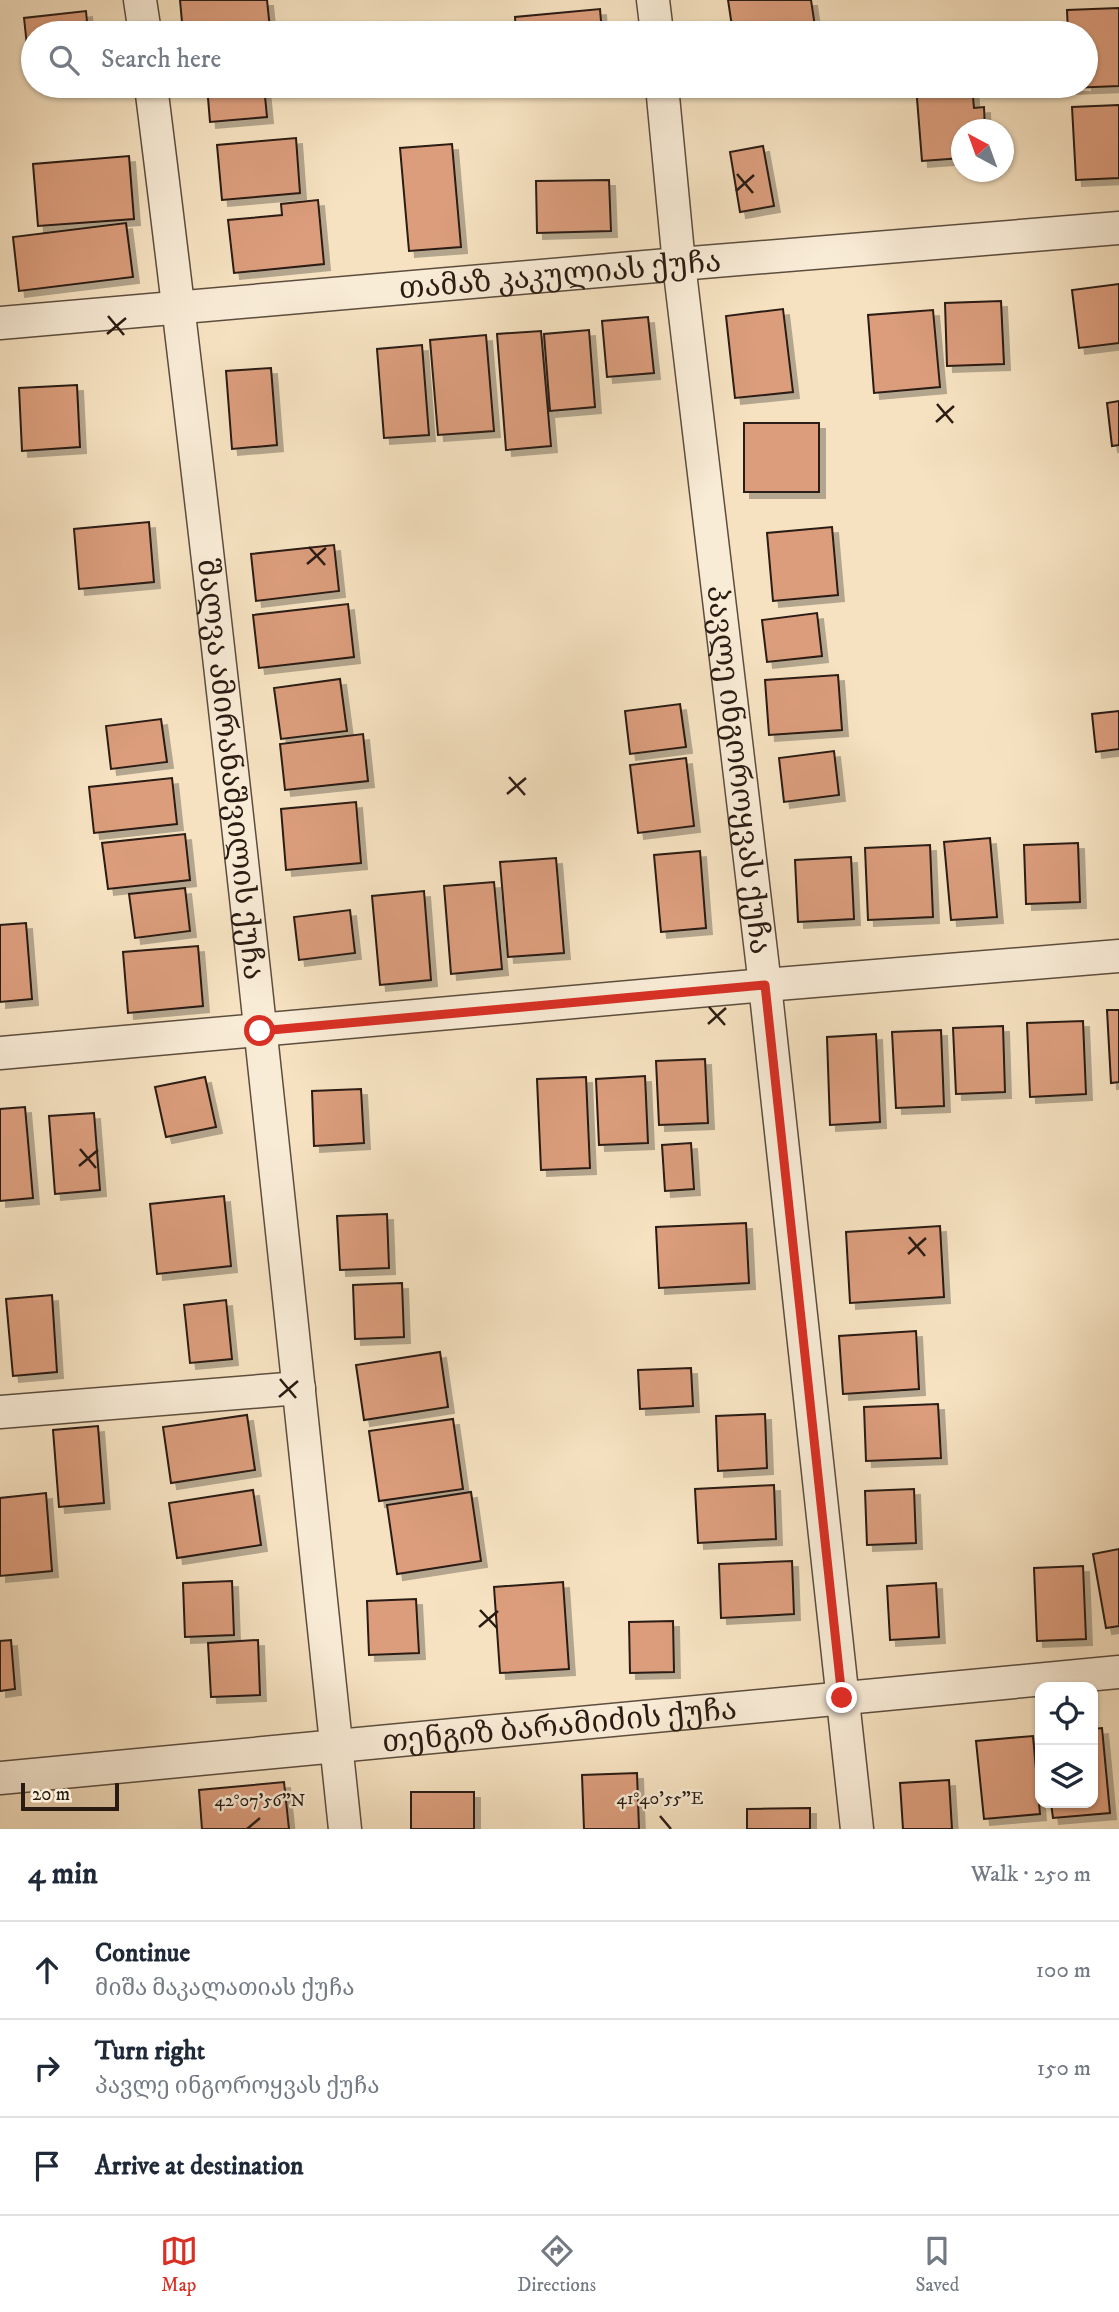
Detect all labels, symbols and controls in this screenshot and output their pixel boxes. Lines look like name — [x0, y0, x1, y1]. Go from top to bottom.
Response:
search box — [21, 21, 1098, 98]
icon: search — [45, 41, 83, 79]
text: Search here — [101, 43, 221, 76]
north arrow — [951, 119, 1014, 182]
street label: თამაზ კაკულიას ქუჩა — [397, 244, 723, 308]
street label: შალვა ამირანაშვილის ქუჩა — [188, 557, 272, 982]
street label: პავლე ინგოროყვას ქუჩა — [697, 583, 778, 956]
route start — [244, 1015, 275, 1046]
route end — [826, 1682, 857, 1713]
map controls — [1035, 1682, 1098, 1808]
button: locate — [1035, 1682, 1098, 1745]
street label: თენგიზ ბარამიძის ქუჩა — [381, 1691, 739, 1762]
button: layers — [1035, 1745, 1098, 1808]
scale bar — [21, 1780, 119, 1812]
text: 20 m — [32, 1783, 70, 1806]
text: 41°40'55"E — [617, 1788, 704, 1810]
text: 42°07'56"N — [215, 1790, 306, 1812]
text: 4 min — [28, 1856, 98, 1893]
text: Walk · 250 m — [971, 1860, 1091, 1889]
text: Continue — [95, 1937, 190, 1970]
icon: ahead — [28, 1951, 66, 1989]
text: 100 m — [1036, 1956, 1091, 1985]
text: მიშა მაკალათიას ქუჩა — [95, 1974, 355, 2003]
text: Turn right — [95, 2035, 205, 2068]
icon: right — [28, 2049, 66, 2087]
text: 150 m — [1037, 2054, 1091, 2083]
text: პავლე ინგოროყვას ქუჩა — [95, 2072, 380, 2101]
icon: arrive — [28, 2147, 66, 2185]
text: Arrive at destination — [95, 2150, 304, 2183]
tab: Map — [160, 2232, 198, 2297]
tab: Directions — [517, 2232, 596, 2297]
tab: Saved — [916, 2232, 959, 2297]

